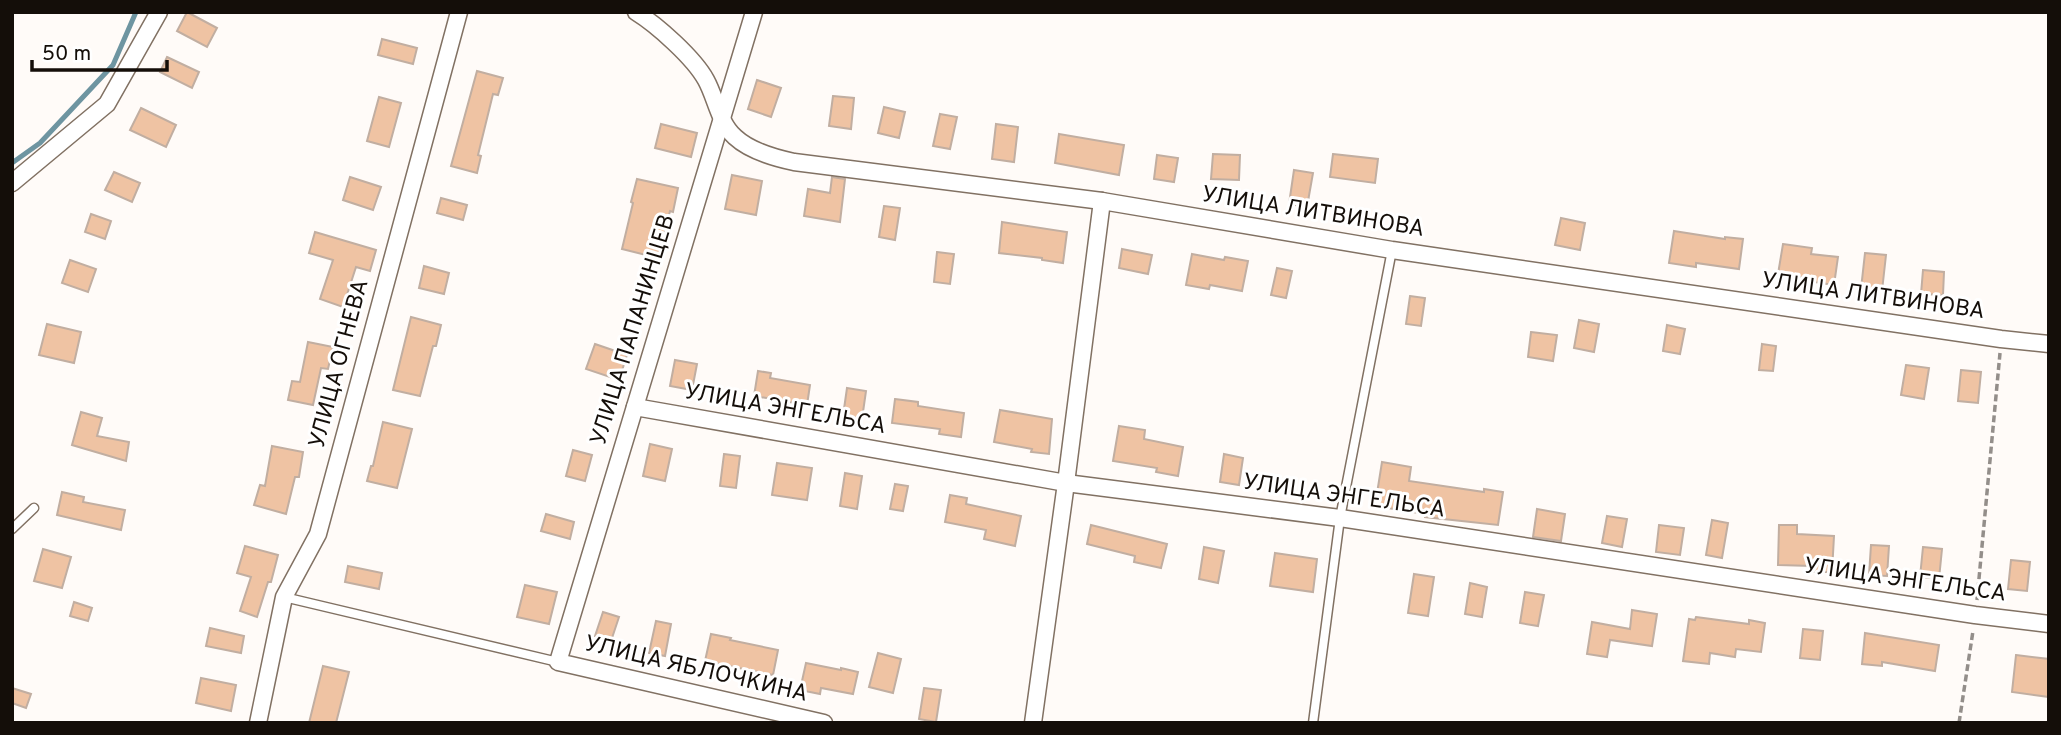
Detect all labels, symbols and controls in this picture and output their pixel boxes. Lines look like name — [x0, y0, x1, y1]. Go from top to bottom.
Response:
scale bar — [32, 28, 166, 72]
text: 50 m — [42, 41, 91, 68]
street label: УЛИЦА ЛИТВИНОВА — [1200, 181, 1426, 245]
street label: УЛИЦА ПАПАНИНЦЕВ — [585, 211, 683, 449]
street label: УЛИЦА ЛИТВИНОВА — [1760, 267, 1986, 327]
street label: УЛИЦА ОГНЕВА — [304, 277, 376, 451]
street label: УЛИЦА ЭНГЕЛЬСА — [682, 378, 888, 442]
street label: УЛИЦА ЭНГЕЛЬСА — [1241, 468, 1447, 526]
street label: УЛИЦА ЭНГЕЛЬСА — [1802, 552, 2008, 610]
street label: УЛИЦА ЯБЛОЧКИНА — [581, 630, 811, 710]

